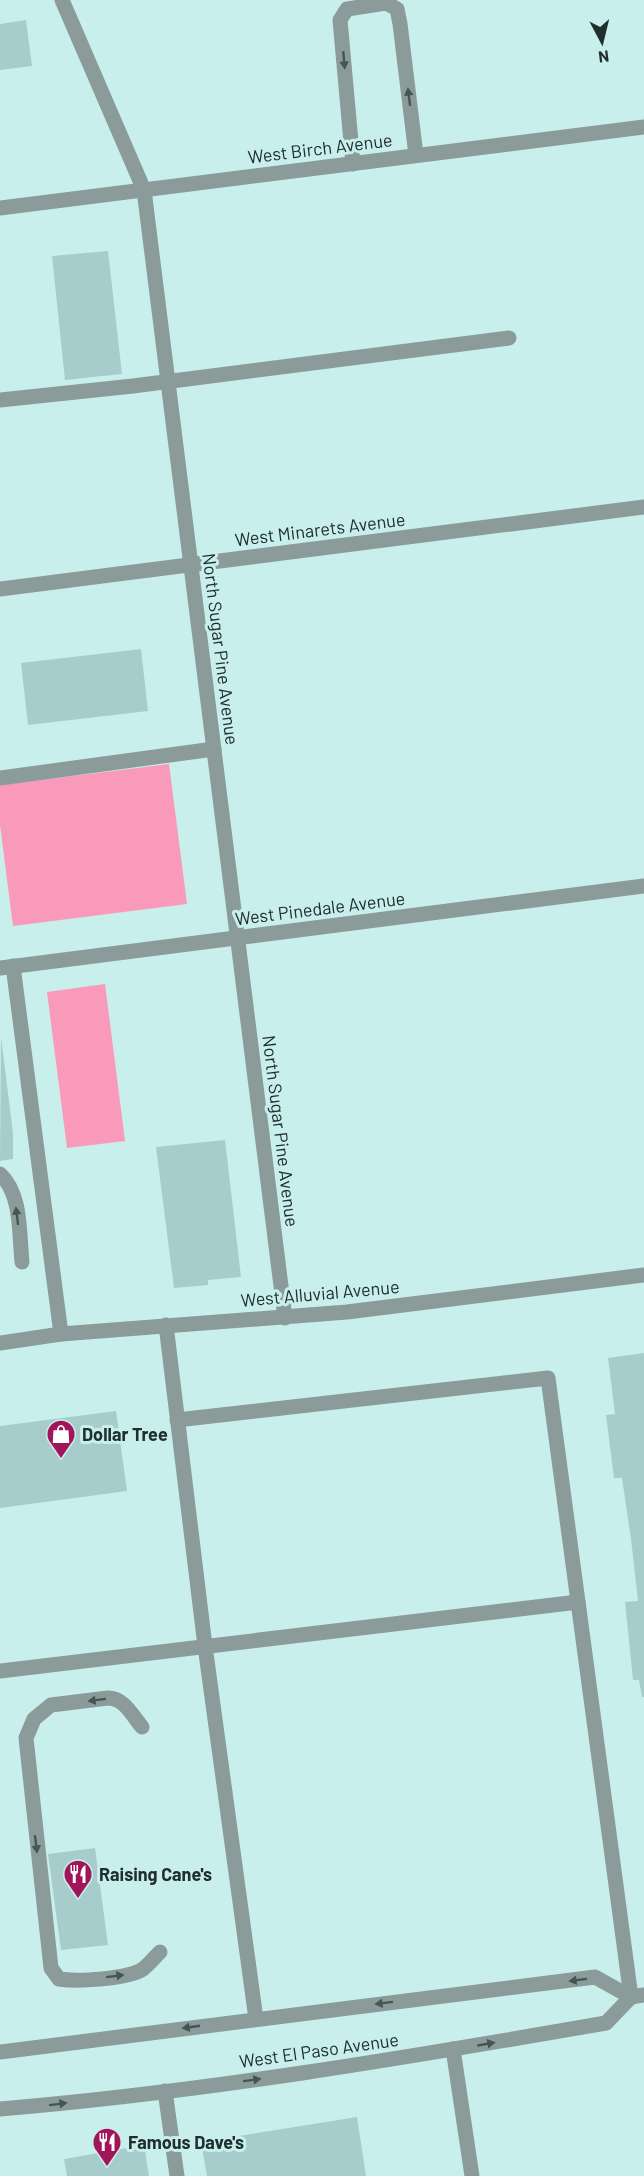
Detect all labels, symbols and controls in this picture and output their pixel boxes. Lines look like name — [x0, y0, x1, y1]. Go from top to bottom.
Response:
north arrow — [572, 12, 632, 72]
text: N — [597, 47, 610, 67]
one-way arrow — [339, 51, 349, 70]
one-way arrow — [404, 88, 414, 107]
street label: West Birch Avenue — [247, 128, 393, 168]
street label: West Minarets Avenue — [234, 508, 406, 550]
street label: North Sugar Pine Avenue — [198, 552, 244, 746]
street label: West Pinedale Avenue — [234, 887, 406, 929]
street label: North Sugar Pine Avenue — [258, 1034, 304, 1228]
one-way arrow — [12, 1206, 22, 1225]
street label: West Alluvial Avenue — [240, 1275, 400, 1311]
shop icon: Dollar Tree — [45, 1418, 77, 1460]
place label: Dollar Tree — [82, 1423, 168, 1445]
one-way arrow — [87, 1695, 106, 1704]
one-way arrow — [31, 1835, 41, 1854]
restaurant icon: Raising Cane's — [62, 1858, 94, 1900]
place label: Raising Cane's — [99, 1863, 212, 1885]
one-way arrow — [106, 1972, 125, 1981]
one-way arrow — [568, 1975, 587, 1984]
one-way arrow — [375, 1998, 394, 2008]
one-way arrow — [181, 2023, 200, 2032]
street label: West El Paso Avenue — [238, 2028, 400, 2072]
one-way arrow — [477, 2039, 496, 2048]
one-way arrow — [242, 2075, 261, 2084]
one-way arrow — [49, 2099, 68, 2108]
restaurant icon: Famous Dave's — [91, 2126, 123, 2168]
place label: Famous Dave's — [128, 2131, 244, 2153]

